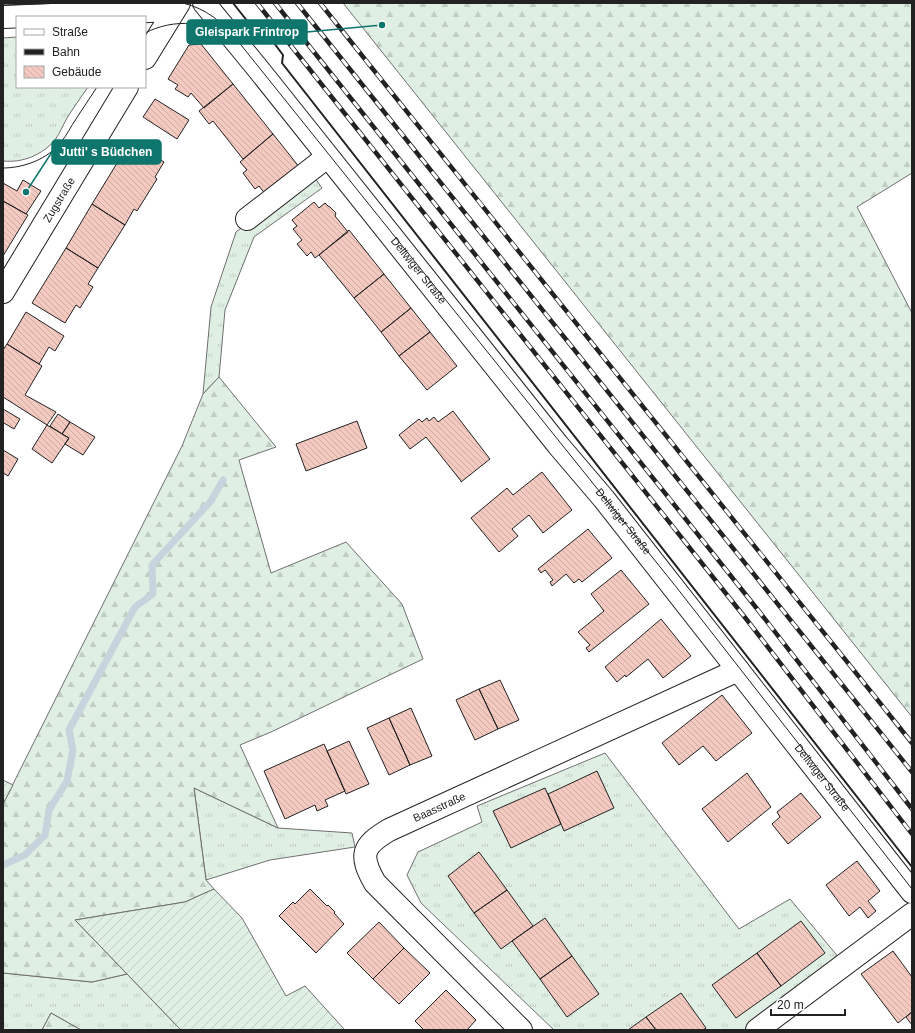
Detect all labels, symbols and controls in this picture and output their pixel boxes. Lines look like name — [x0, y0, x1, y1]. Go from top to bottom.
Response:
legend — [16, 16, 146, 88]
callout: Gleispark Frintrop — [187, 20, 307, 44]
text: Straße — [52, 25, 88, 39]
text: Gleispark Frintrop — [195, 25, 299, 39]
text: Bahn — [52, 45, 80, 59]
text: Gebäude — [52, 65, 102, 79]
callout: Jutti' s Büdchen — [52, 140, 161, 164]
text: Jutti' s Büdchen — [60, 145, 152, 159]
street label: Zugstraße — [41, 175, 77, 224]
street label: Dellwiger Straße — [389, 235, 449, 306]
street label: Dellwiger Straße — [593, 486, 654, 557]
street label: Dellwiger Straße — [792, 742, 852, 813]
street label: Baasstraße — [411, 790, 467, 824]
scale bar — [771, 991, 845, 1017]
text: 20 m — [777, 998, 804, 1012]

